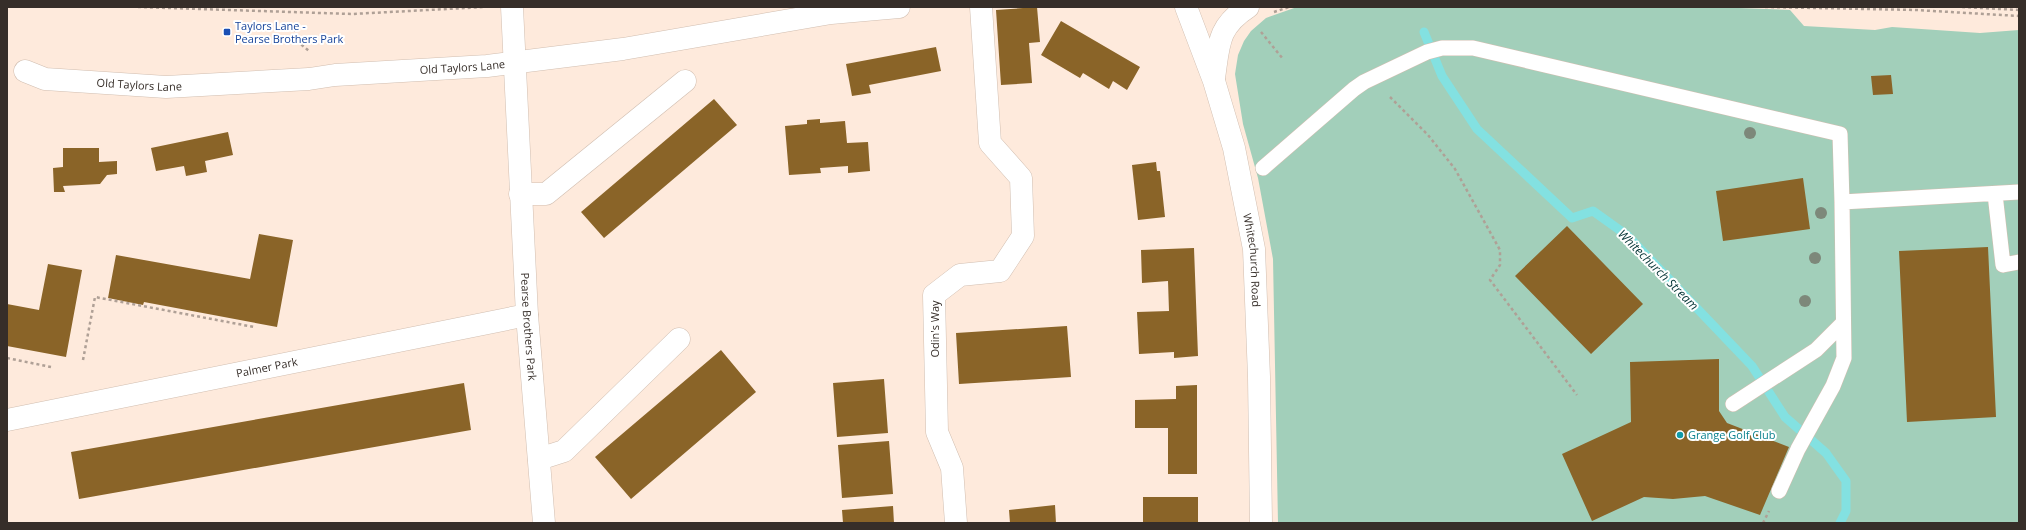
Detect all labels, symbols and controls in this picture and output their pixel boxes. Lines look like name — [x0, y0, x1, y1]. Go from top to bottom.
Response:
place label: Taylors Lane - Pearse Brothers Park — [235, 18, 344, 46]
marker: Taylors Lane - Pearse Brothers Park — [222, 27, 232, 37]
street label: Old Taylors Lane — [419, 56, 506, 77]
street label: Old Taylors Lane — [96, 74, 182, 94]
street label: Whitechurch Road — [1240, 212, 1264, 307]
water label: Whitechurch Stream — [1614, 226, 1702, 314]
street label: Pearse Brothers Park — [518, 272, 540, 381]
street label: Odin's Way — [927, 300, 942, 358]
street label: Palmer Park — [235, 353, 299, 381]
place label: Grange Golf Club — [1688, 427, 1776, 442]
marker: Grange Golf Club — [1675, 430, 1685, 440]

